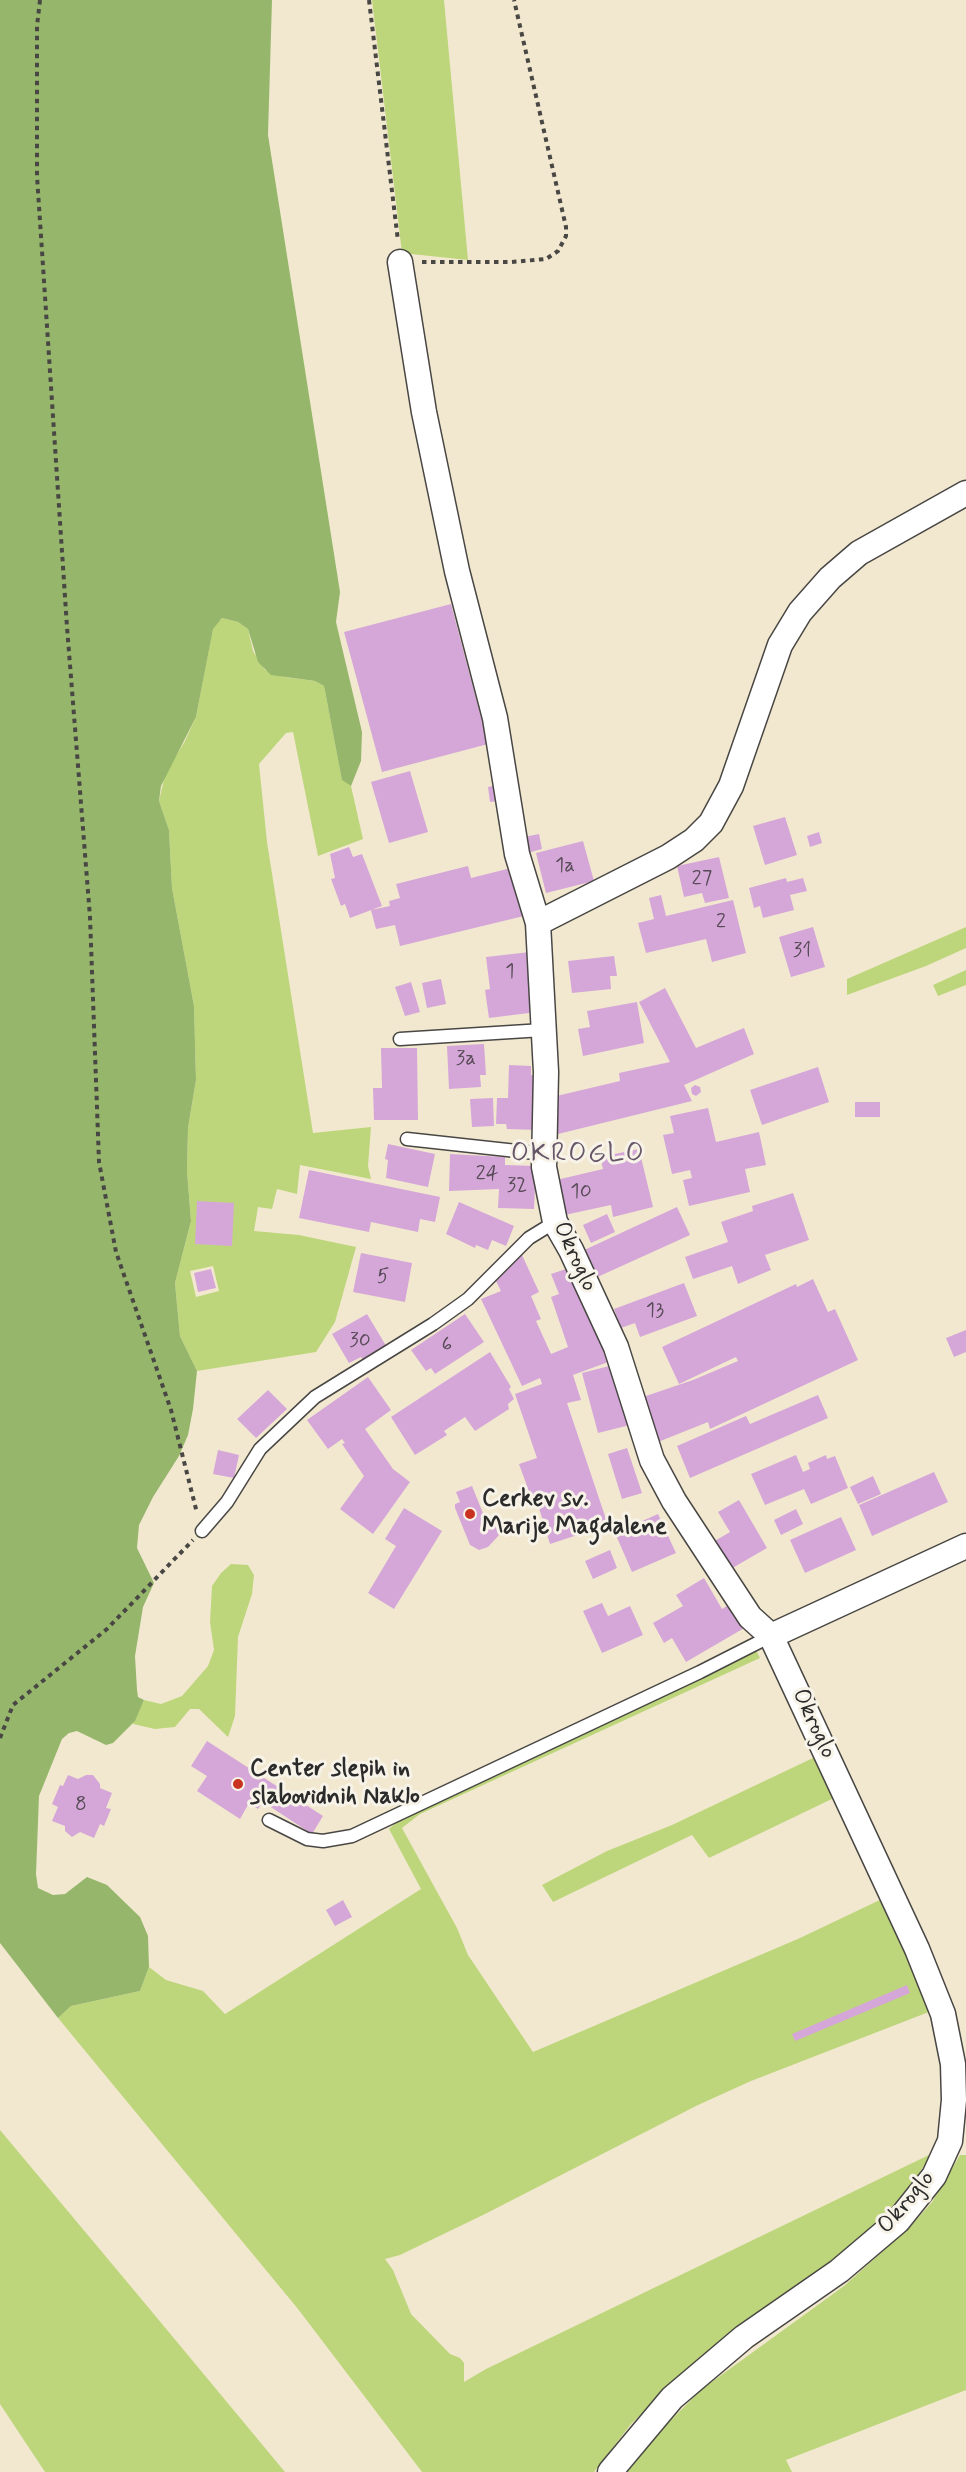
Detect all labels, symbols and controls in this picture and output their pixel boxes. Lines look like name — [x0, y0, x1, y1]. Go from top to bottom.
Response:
house number: 1a — [555, 854, 575, 880]
house number: 27 — [692, 867, 712, 893]
house number: 2 — [716, 910, 726, 936]
house number: 31 — [793, 939, 811, 965]
house number: 1 — [505, 960, 515, 986]
house number: 3a — [456, 1047, 476, 1073]
district label: OKROGLO — [512, 1139, 644, 1171]
house number: 24 — [475, 1162, 499, 1188]
house number: 32 — [507, 1174, 527, 1200]
house number: 10 — [570, 1180, 592, 1206]
street label: Okroglo — [545, 1217, 603, 1297]
house number: 5 — [377, 1265, 389, 1291]
house number: 13 — [646, 1299, 664, 1325]
house number: 30 — [349, 1329, 371, 1355]
house number: 6 — [442, 1333, 452, 1359]
place label: Cerkev sv. Marije Magdalene — [482, 1486, 667, 1542]
marker: Cerkev sv. Marije Magdalene — [463, 1507, 477, 1521]
street label: Okroglo — [784, 1684, 842, 1764]
place label: Center slepih in slabovidnih Naklo — [250, 1756, 420, 1812]
marker: Center slepih in slabovidnih Naklo — [231, 1777, 245, 1791]
house number: 8 — [75, 1793, 87, 1819]
street label: Okroglo — [872, 2165, 942, 2241]

